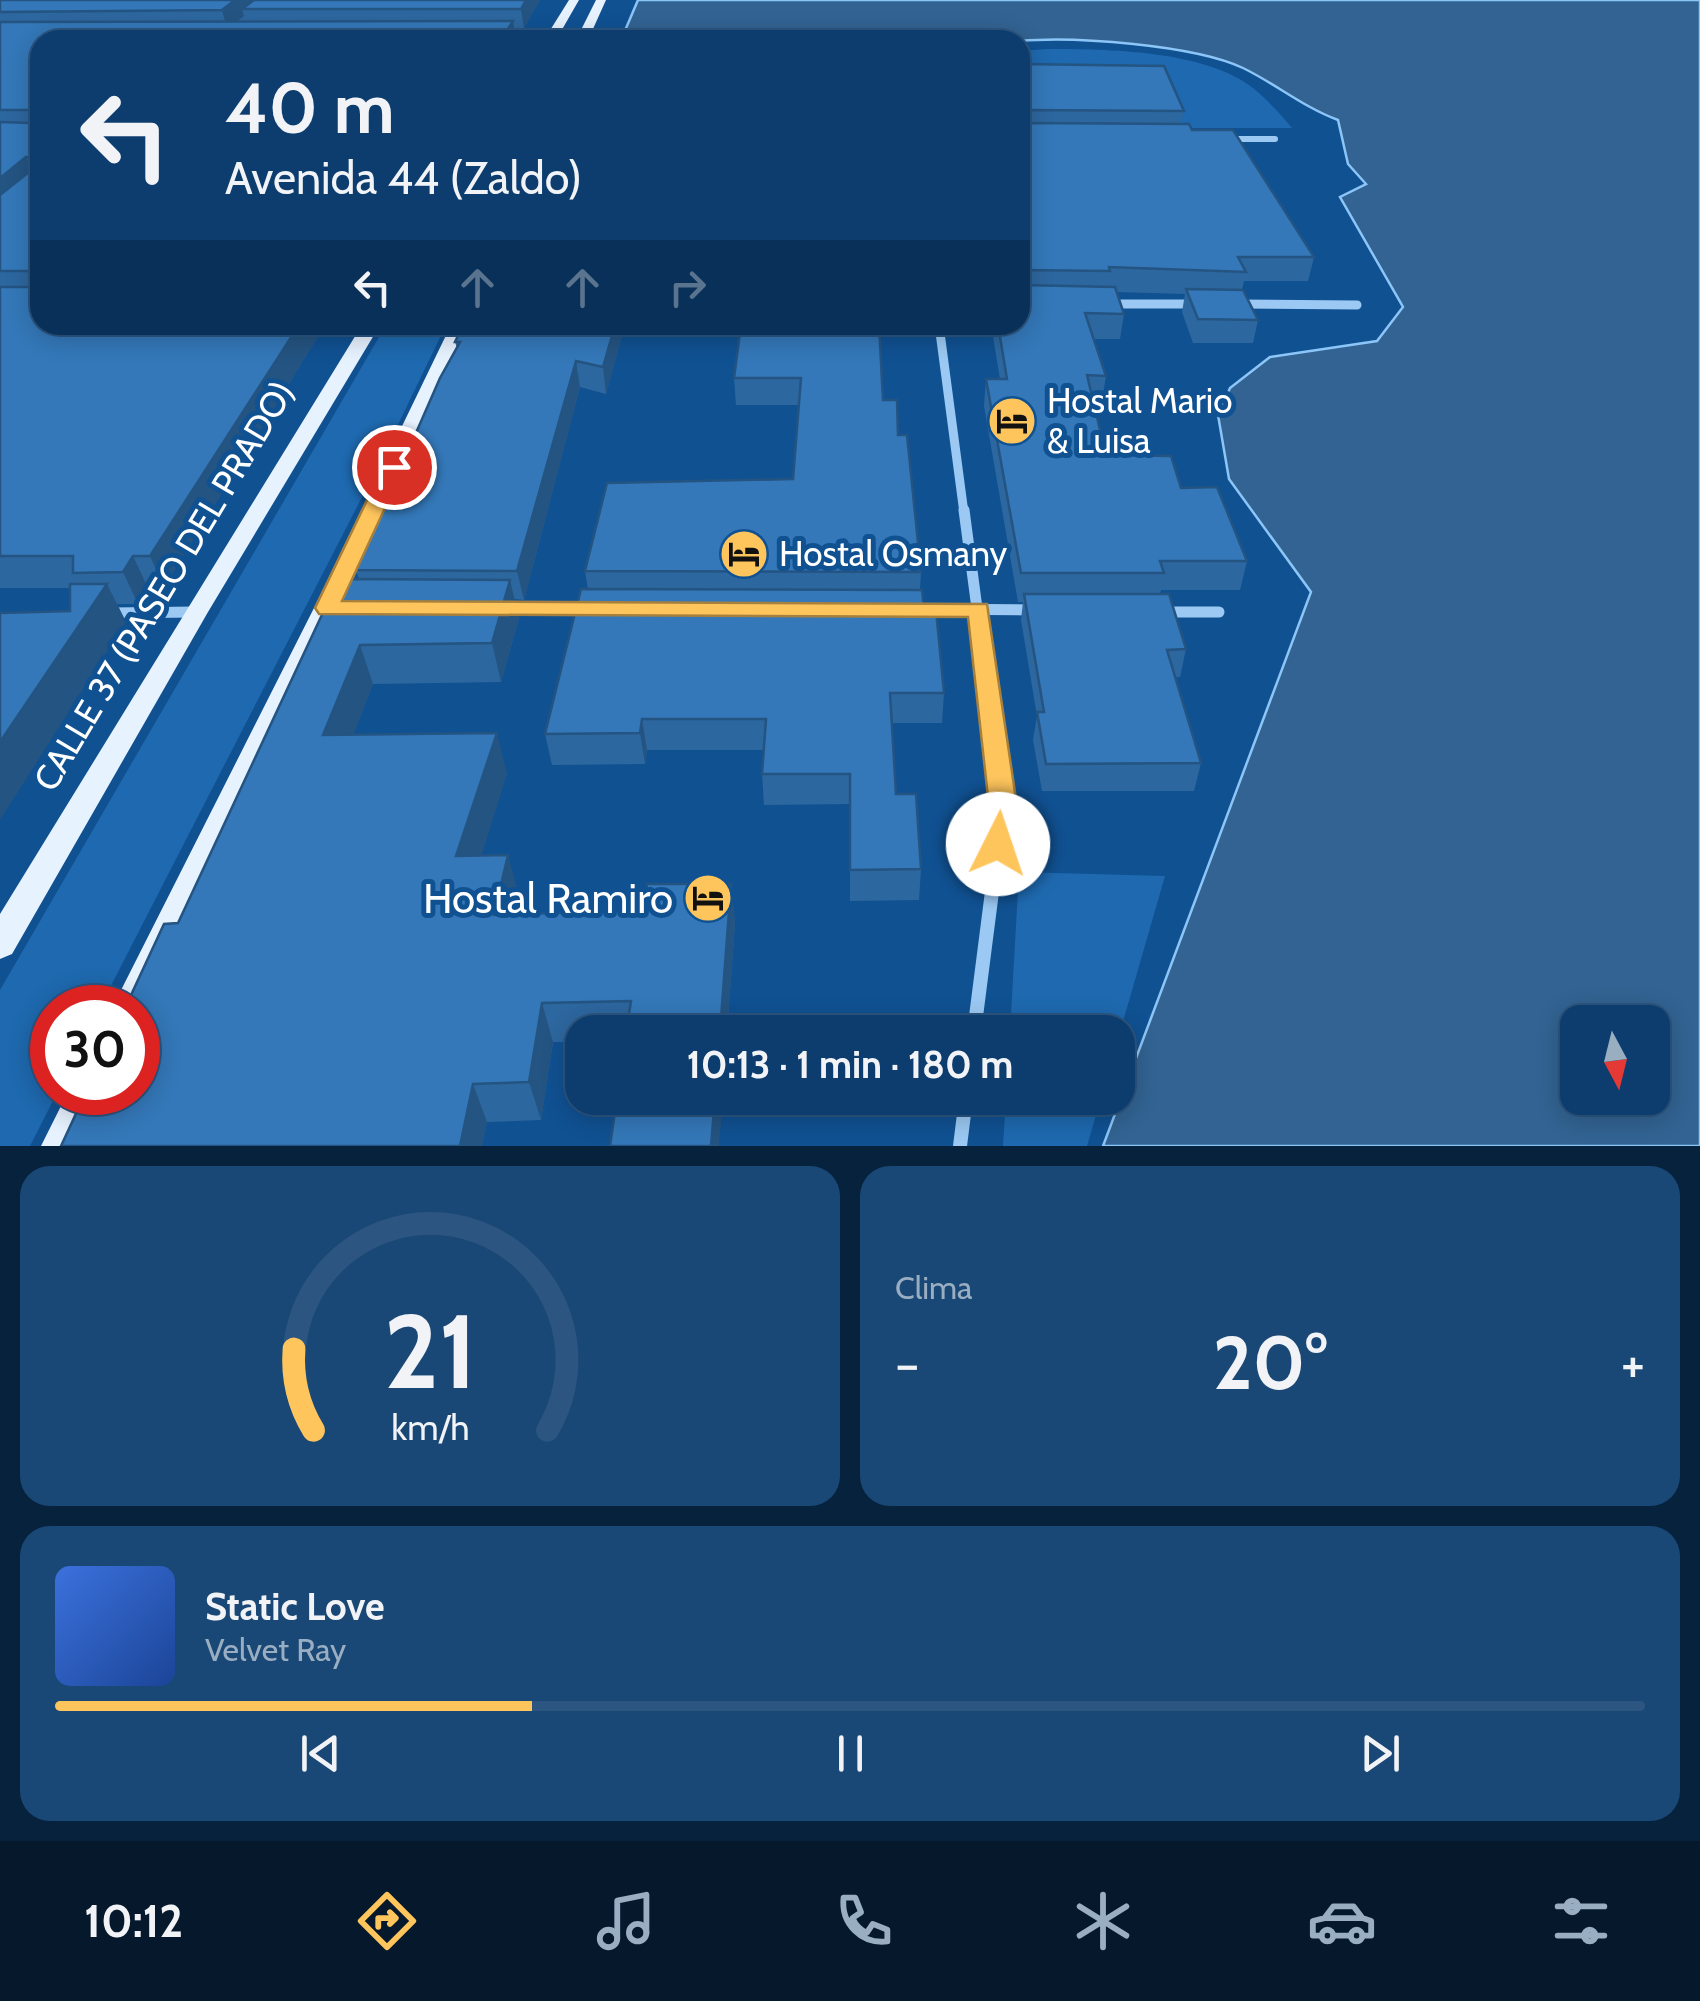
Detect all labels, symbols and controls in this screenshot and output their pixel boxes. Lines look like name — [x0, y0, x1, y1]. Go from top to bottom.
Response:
text: 40 m — [225, 65, 394, 151]
icon: left — [60, 70, 190, 200]
text: Avenida 44 (Zaldo) — [225, 151, 582, 205]
icon: left — [345, 260, 400, 315]
icon: ahead — [450, 260, 505, 315]
icon: ahead — [555, 260, 610, 315]
icon: right — [660, 260, 715, 315]
street label: CALLE 37 (PASEO DEL PRADO) — [24, 373, 303, 798]
place label: Hostal Mario & Luisa — [1047, 379, 1232, 462]
hotel icon: Hostal Mario & Luisa — [986, 395, 1038, 447]
pin — [352, 425, 437, 510]
icon: arrive — [367, 440, 422, 495]
hotel icon: Hostal Osmany — [718, 528, 770, 580]
place label: Hostal Osmany — [779, 532, 1007, 575]
position arrow — [946, 792, 1050, 896]
place label: Hostal Ramiro — [423, 872, 673, 924]
hotel icon: Hostal Ramiro — [682, 872, 734, 924]
speed limit sign: 30 — [30, 985, 160, 1115]
north arrow — [1560, 1005, 1670, 1115]
map controls — [1560, 1005, 1670, 1115]
text: 10:13 · 1 min · 180 m — [687, 1041, 1013, 1088]
text: Clima — [895, 1268, 972, 1307]
text: 21 — [383, 1288, 477, 1414]
text: 20° — [1213, 1317, 1327, 1408]
text: − — [895, 1330, 919, 1397]
text: + — [1621, 1330, 1645, 1397]
text: km/h — [391, 1406, 469, 1449]
text: Static Love — [205, 1583, 384, 1630]
text: Velvet Ray — [205, 1630, 346, 1669]
icon: previous — [293, 1726, 348, 1781]
icon: pause — [823, 1726, 878, 1781]
icon: next — [1353, 1726, 1408, 1781]
icon: directions — [352, 1886, 422, 1956]
icon: music — [591, 1886, 661, 1956]
icon: phone — [829, 1886, 899, 1956]
icon: climate — [1068, 1886, 1138, 1956]
icon: car — [1307, 1886, 1377, 1956]
icon: filters — [1546, 1886, 1616, 1956]
text: 10:12 — [84, 1894, 183, 1948]

